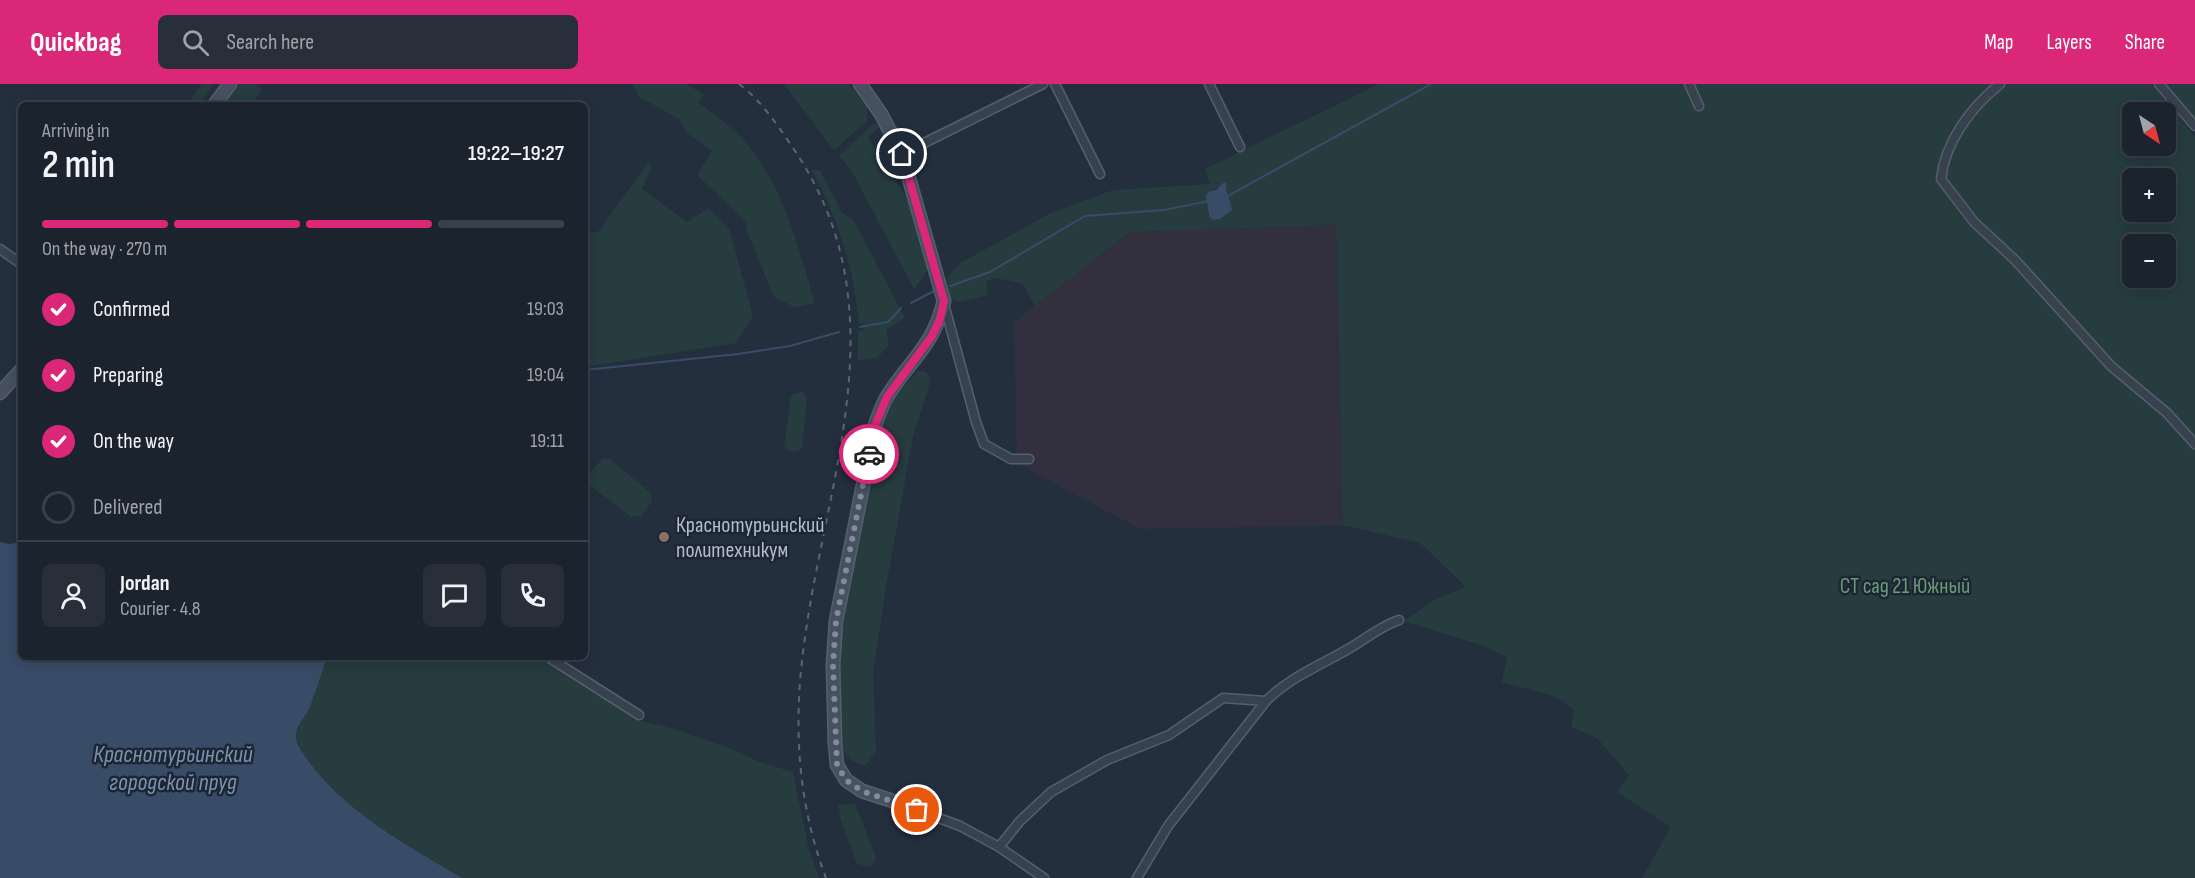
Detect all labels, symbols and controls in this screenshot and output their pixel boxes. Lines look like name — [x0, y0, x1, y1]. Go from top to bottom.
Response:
search box — [158, 15, 578, 69]
text: Quickbag — [30, 26, 122, 59]
icon: search — [179, 26, 212, 59]
text: Search here — [227, 29, 314, 56]
text: Map — [1984, 30, 2013, 55]
text: Layers — [2046, 30, 2092, 55]
text: Share — [2125, 30, 2165, 55]
north arrow — [2122, 102, 2176, 156]
map controls — [2122, 102, 2176, 288]
text: Arriving in — [42, 119, 110, 143]
pin — [876, 128, 927, 179]
icon: home — [885, 137, 918, 170]
text: 19:22–19:27 — [468, 140, 564, 167]
text: 2 min — [42, 142, 115, 189]
button: + — [2122, 168, 2176, 222]
button: − — [2122, 234, 2176, 288]
text: On the way · 270 m — [42, 237, 167, 261]
icon: check — [42, 293, 75, 326]
text: Confirmed — [93, 296, 170, 323]
text: 19:03 — [527, 297, 564, 321]
icon: check — [42, 359, 75, 392]
text: Preparing — [93, 362, 163, 389]
text: 19:04 — [527, 363, 564, 387]
courier — [839, 424, 899, 484]
icon: check — [42, 425, 75, 458]
text: On the way — [93, 428, 174, 455]
text: 19:11 — [530, 429, 564, 453]
icon: car — [853, 438, 886, 471]
text: Delivered — [93, 494, 162, 521]
place label: Краснотурьинский политехникум — [676, 512, 824, 564]
marker: Краснотурьинский политехникум — [657, 530, 671, 544]
button: person — [42, 564, 105, 627]
button: chat — [423, 564, 486, 627]
button: phone — [501, 564, 564, 627]
text: Jordan — [120, 570, 169, 597]
park label: СТ сад 21 Южный — [1840, 573, 1970, 600]
text: Courier · 4.8 — [120, 597, 201, 621]
water label: Краснотурьинский городской пруд — [93, 740, 253, 797]
pin — [891, 784, 942, 835]
icon: bag — [900, 793, 933, 826]

